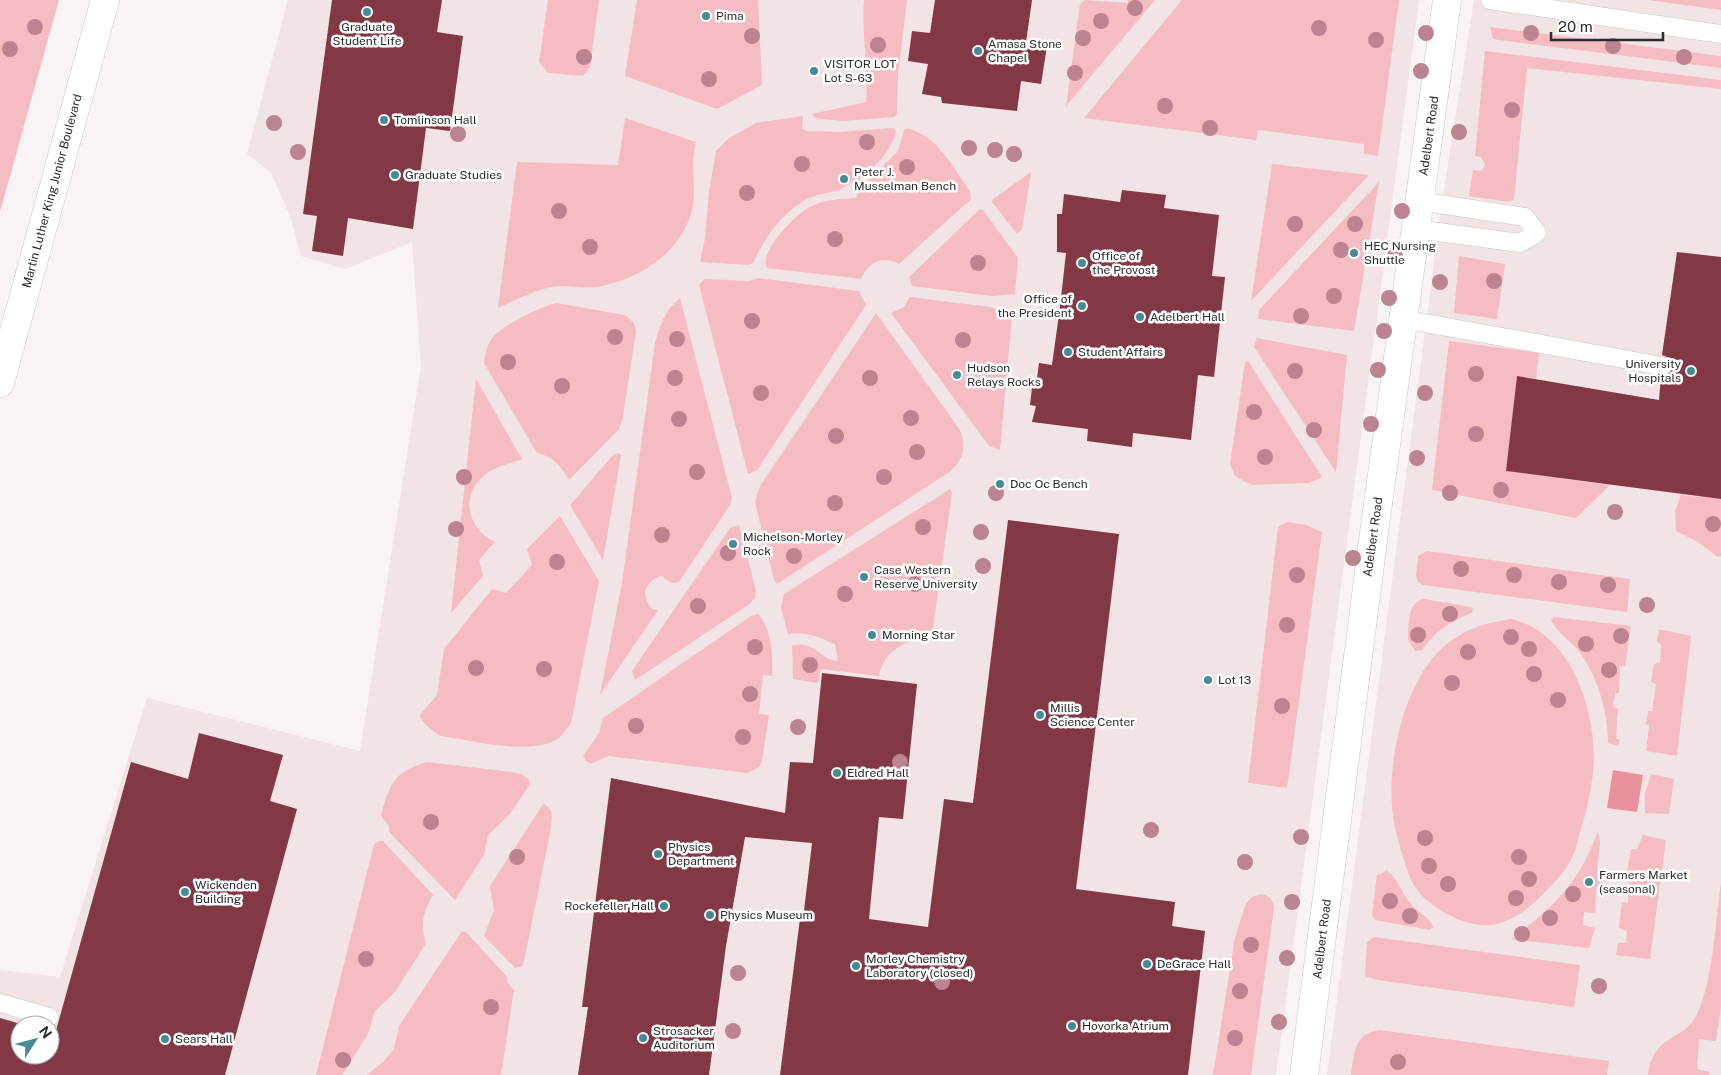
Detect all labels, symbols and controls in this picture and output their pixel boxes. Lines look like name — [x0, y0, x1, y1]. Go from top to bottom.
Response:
marker: Graduate Student Life — [361, 6, 373, 18]
place label: Pima — [716, 9, 744, 23]
marker: Pima — [700, 10, 712, 22]
scale bar — [1551, 10, 1664, 42]
text: 20 m — [1558, 18, 1593, 35]
place label: Graduate Student Life — [333, 20, 402, 48]
place label: Amasa Stone Chapel — [988, 37, 1062, 65]
marker: Amasa Stone Chapel — [972, 45, 984, 57]
place label: VISITOR LOT Lot S-63 — [824, 57, 897, 85]
marker: VISITOR LOT Lot S-63 — [808, 65, 820, 77]
street label: Martin Luther King Junior Boulevard — [19, 93, 85, 289]
street label: Adelbert Road — [1416, 95, 1442, 177]
place label: Tomlinson Hall — [394, 113, 477, 127]
marker: Tomlinson Hall — [378, 114, 390, 126]
place label: Peter J. Musselman Bench — [854, 165, 956, 193]
place label: Graduate Studies — [405, 168, 502, 182]
marker: Graduate Studies — [389, 169, 401, 181]
marker: Peter J. Musselman Bench — [838, 173, 850, 185]
place label: HEC Nursing Shuttle — [1364, 239, 1436, 267]
marker: HEC Nursing Shuttle — [1348, 247, 1360, 259]
place label: Office of the Provost — [1092, 249, 1156, 277]
marker: Office of the Provost — [1076, 257, 1088, 269]
place label: Office of the President — [997, 292, 1072, 320]
marker: Office of the President — [1076, 300, 1088, 312]
place label: Adelbert Hall — [1150, 310, 1225, 324]
marker: Adelbert Hall — [1134, 311, 1146, 323]
place label: Student Affairs — [1078, 345, 1163, 359]
marker: Student Affairs — [1062, 346, 1074, 358]
place label: University Hospitals — [1625, 357, 1682, 385]
place label: Hudson Relays Rocks — [967, 361, 1041, 389]
marker: University Hospitals — [1685, 365, 1697, 377]
marker: Hudson Relays Rocks — [951, 369, 963, 381]
place label: Doc Oc Bench — [1010, 477, 1088, 491]
marker: Doc Oc Bench — [994, 478, 1006, 490]
street label: Adelbert Road — [1360, 496, 1386, 578]
place label: Michelson-Morley Rock — [743, 530, 844, 558]
marker: Michelson-Morley Rock — [727, 538, 739, 550]
place label: Case Western Reserve University — [874, 563, 978, 591]
marker: Case Western Reserve University — [858, 571, 870, 583]
place label: Morning Star — [882, 628, 955, 642]
marker: Morning Star — [866, 629, 878, 641]
place label: Lot 13 — [1218, 673, 1251, 687]
marker: Lot 13 — [1202, 674, 1214, 686]
place label: Millis Science Center — [1050, 701, 1135, 729]
marker: Millis Science Center — [1034, 709, 1046, 721]
place label: Eldred Hall — [847, 766, 910, 780]
marker: Eldred Hall — [831, 767, 843, 779]
place label: Physics Department — [668, 840, 735, 868]
marker: Physics Department — [652, 848, 664, 860]
place label: Farmers Market (seasonal) — [1599, 868, 1688, 896]
marker: Farmers Market (seasonal) — [1583, 876, 1595, 888]
place label: Wickenden Building — [195, 878, 257, 906]
marker: Wickenden Building — [179, 886, 191, 898]
street label: Adelbert Road — [1310, 898, 1334, 980]
place label: Rockefeller Hall — [564, 899, 654, 913]
marker: Rockefeller Hall — [658, 900, 670, 912]
place label: Physics Museum — [720, 908, 813, 922]
marker: Physics Museum — [704, 909, 716, 921]
place label: Morley Chemistry Laboratory (closed) — [866, 952, 974, 980]
place label: DeGrace Hall — [1157, 957, 1231, 971]
marker: DeGrace Hall — [1141, 958, 1153, 970]
marker: Morley Chemistry Laboratory (closed) — [850, 960, 862, 972]
north arrow — [10, 1015, 60, 1065]
place label: Hovorka Atrium — [1082, 1019, 1169, 1033]
marker: Hovorka Atrium — [1066, 1020, 1078, 1032]
text: N — [36, 1023, 55, 1041]
place label: Strosacker Auditorium — [653, 1024, 715, 1052]
place label: Sears Hall — [175, 1032, 233, 1046]
marker: Strosacker Auditorium — [637, 1032, 649, 1044]
marker: Sears Hall — [159, 1033, 171, 1045]

